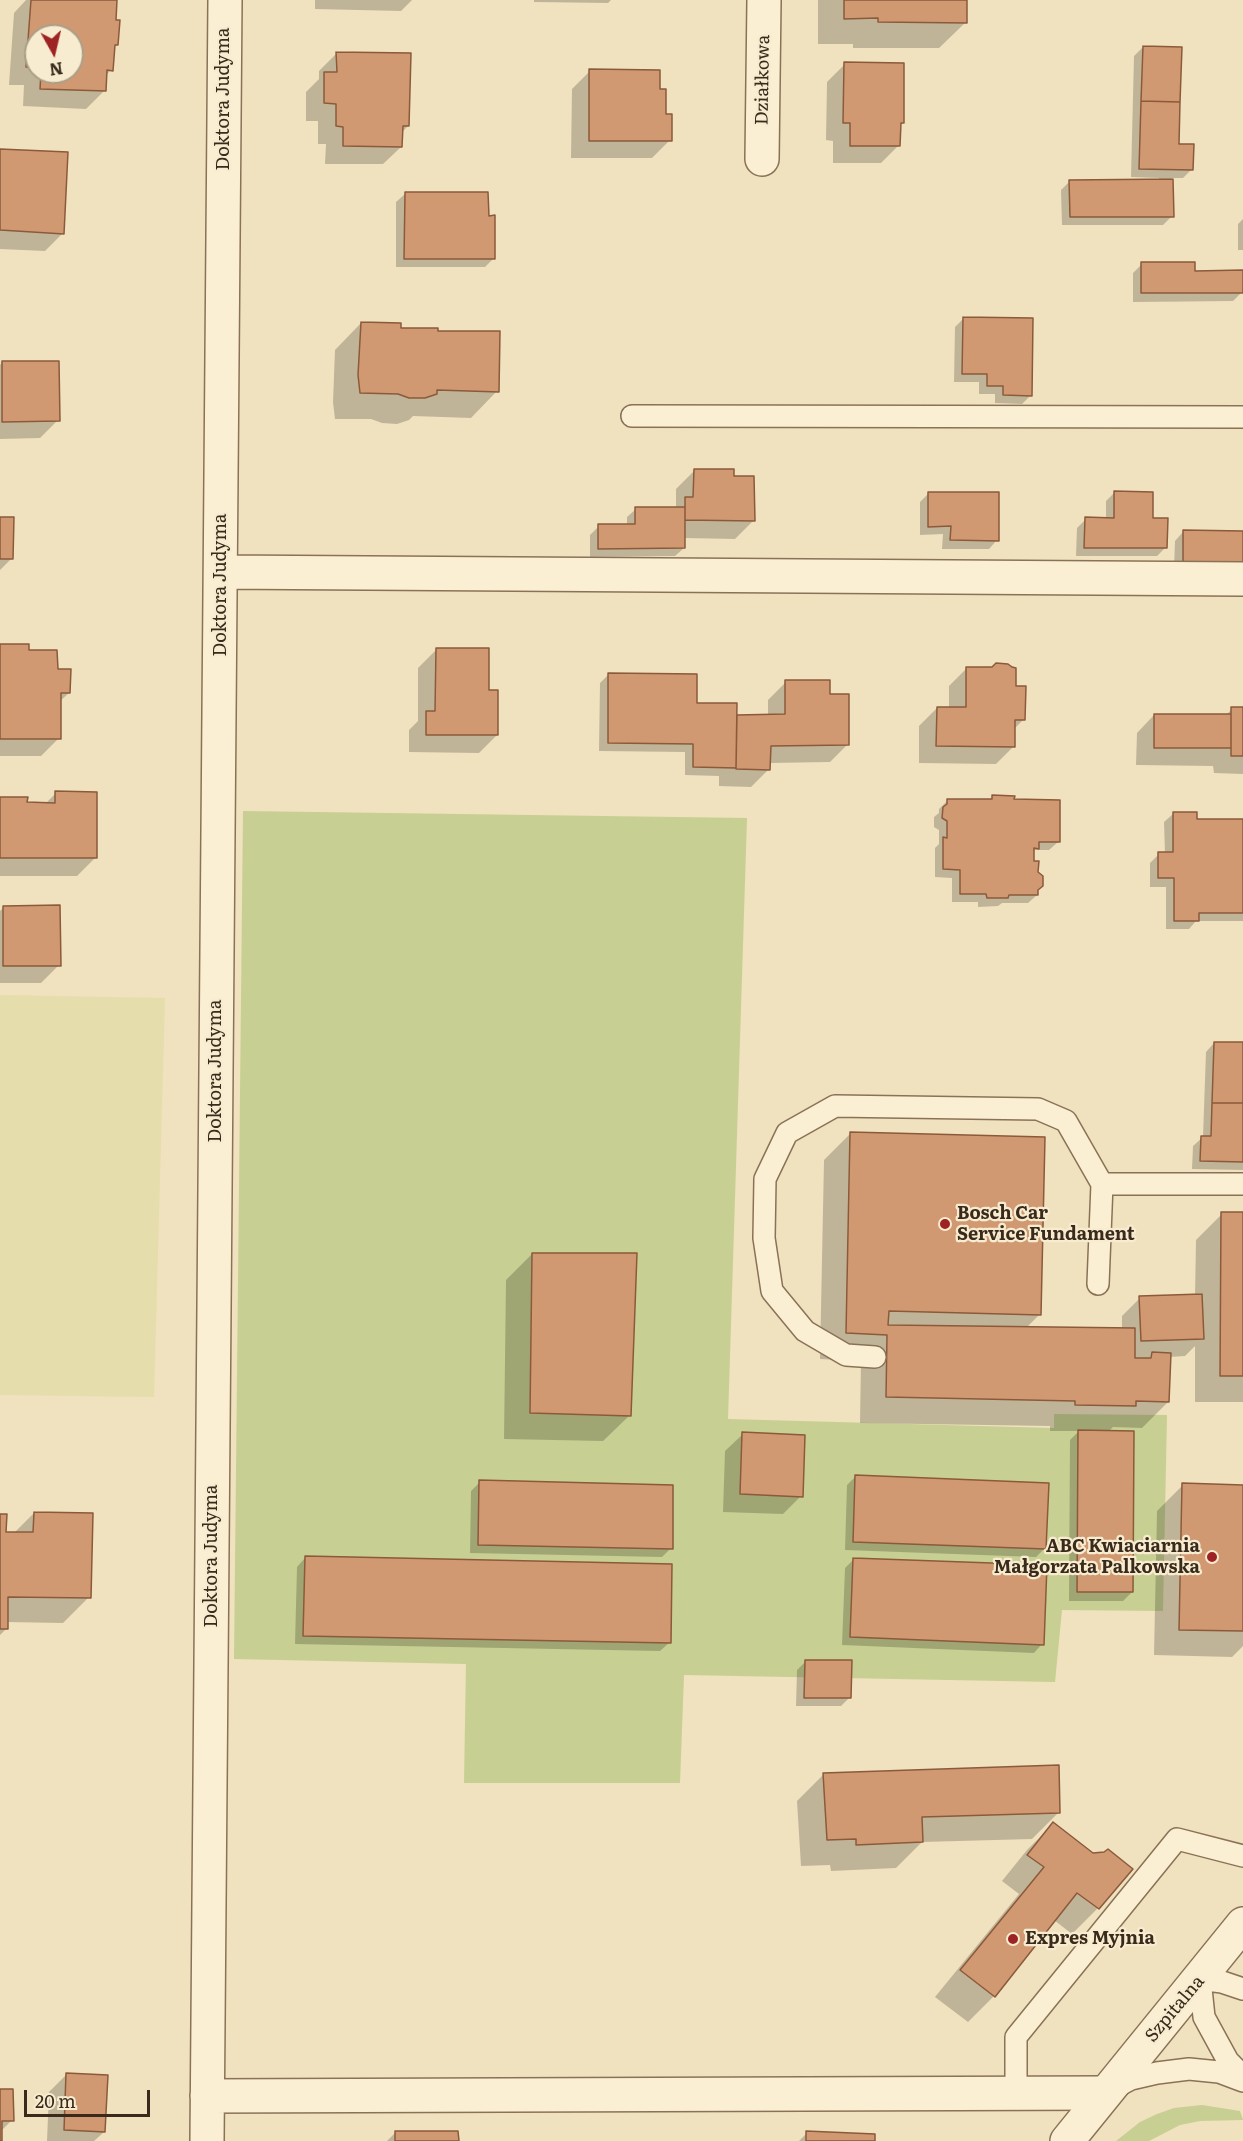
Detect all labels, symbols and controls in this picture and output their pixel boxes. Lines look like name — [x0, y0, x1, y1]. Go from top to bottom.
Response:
north arrow — [24, 24, 84, 84]
street label: Doktora Judyma — [213, 27, 235, 171]
street label: Działkowa — [751, 35, 775, 125]
text: N — [48, 57, 65, 83]
street label: Doktora Judyma — [210, 513, 232, 657]
street label: Doktora Judyma — [205, 999, 227, 1143]
place label: Bosch Car Service Fundament — [957, 1203, 1135, 1246]
marker: Bosch Car Service Fundament — [938, 1217, 952, 1231]
street label: Doktora Judyma — [201, 1484, 223, 1628]
place label: ABC Kwiaciarnia Małgorzata Palkowska — [994, 1536, 1200, 1578]
marker: ABC Kwiaciarnia Małgorzata Palkowska — [1205, 1550, 1219, 1564]
place label: Expres Myjnia — [1025, 1928, 1155, 1950]
marker: Expres Myjnia — [1006, 1932, 1020, 1946]
street label: Szpitalna — [1141, 1971, 1209, 2047]
scale bar — [27, 2078, 153, 2116]
text: 20 m — [35, 2087, 76, 2114]

